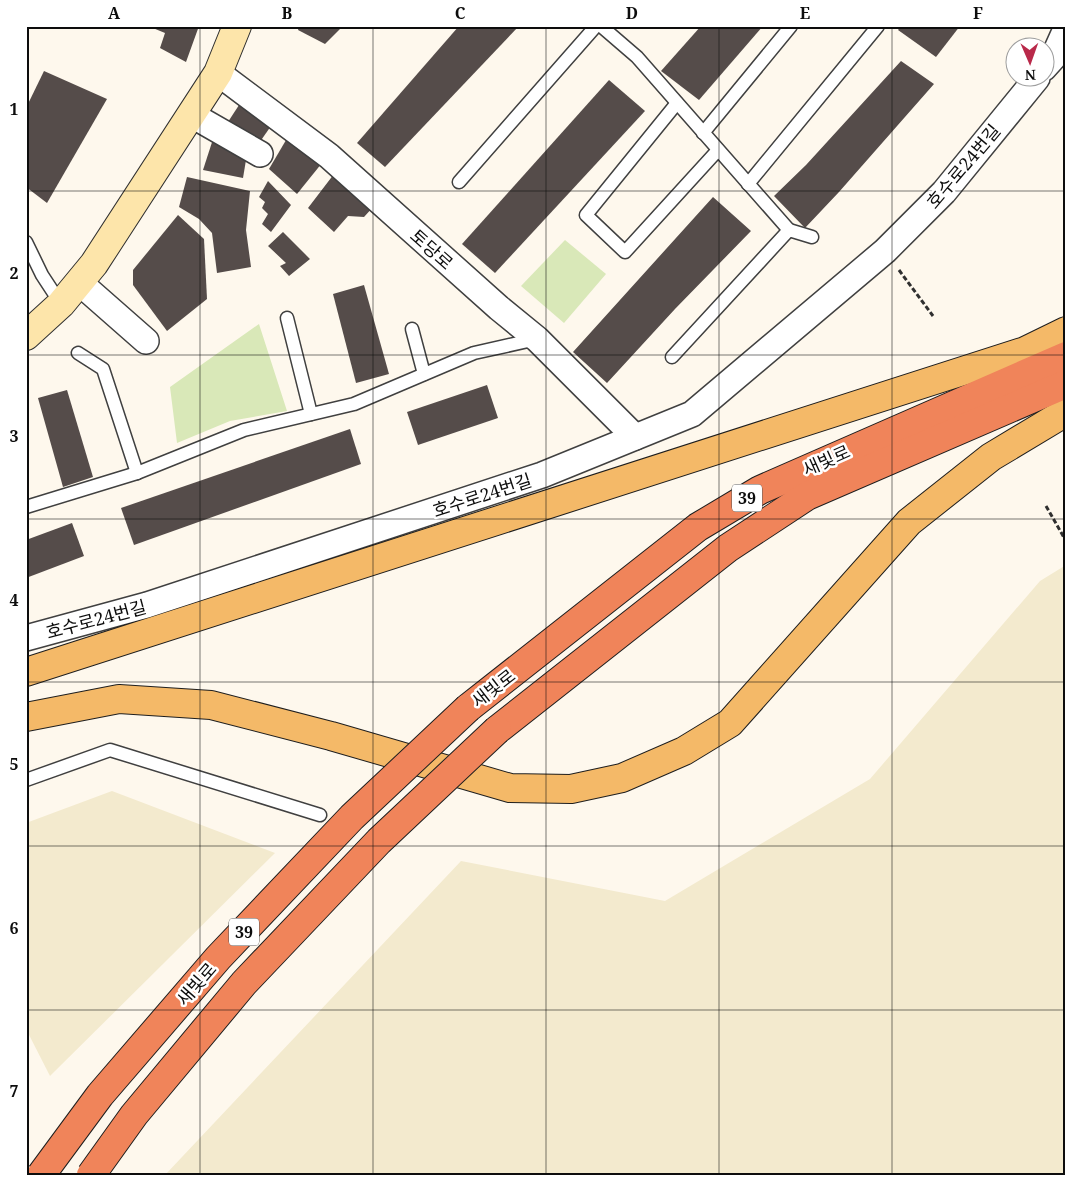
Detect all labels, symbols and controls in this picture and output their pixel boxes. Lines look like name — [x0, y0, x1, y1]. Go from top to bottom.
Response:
text: A — [108, 2, 121, 24]
text: B — [282, 2, 293, 24]
text: C — [455, 2, 466, 24]
text: D — [626, 2, 638, 24]
text: E — [800, 2, 810, 24]
text: F — [973, 2, 983, 24]
north arrow — [1004, 38, 1054, 88]
text: N — [1025, 66, 1036, 85]
text: 1 — [9, 98, 19, 120]
street label: 호수로24번길 — [921, 119, 1005, 213]
street label: 토당로 — [406, 223, 458, 275]
text: 2 — [9, 262, 19, 284]
text: 3 — [9, 425, 19, 447]
street label: 새빛로 — [798, 439, 854, 481]
street label: 호수로24번길 — [429, 468, 535, 522]
road number: 39 — [732, 484, 762, 512]
text: 4 — [9, 589, 19, 611]
street label: 호수로24번길 — [43, 594, 149, 644]
street label: 새빛로 — [466, 663, 520, 713]
text: 5 — [9, 753, 19, 775]
text: 6 — [9, 917, 19, 939]
road number: 39 — [229, 919, 259, 946]
street label: 새빛로 — [171, 957, 221, 1011]
text: 7 — [9, 1080, 19, 1102]

